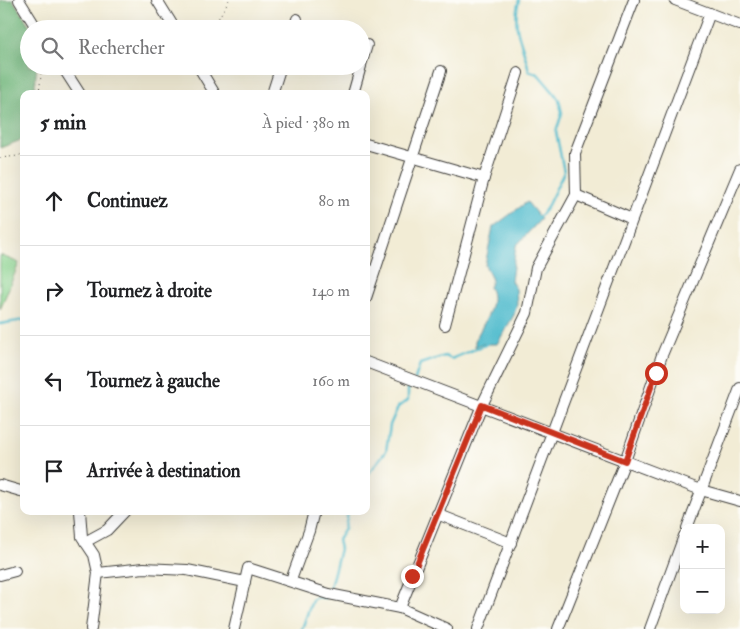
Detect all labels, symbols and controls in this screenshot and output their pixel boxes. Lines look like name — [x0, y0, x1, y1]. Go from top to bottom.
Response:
search box — [20, 20, 370, 75]
icon: search — [38, 34, 66, 62]
text: Rechercher — [78, 36, 165, 60]
text: 5 min — [40, 109, 86, 136]
text: À pied · 380 m — [262, 113, 350, 133]
icon: ahead — [40, 187, 68, 215]
text: Continuez — [87, 189, 168, 213]
text: 80 m — [319, 191, 350, 211]
icon: right — [40, 277, 68, 305]
text: Tournez à droite — [87, 279, 212, 303]
text: 140 m — [312, 281, 350, 301]
route start — [645, 362, 668, 385]
icon: left — [40, 367, 68, 395]
text: Tournez à gauche — [87, 369, 220, 393]
text: 160 m — [312, 371, 350, 391]
icon: arrive — [40, 457, 68, 485]
text: Arrivée à destination — [87, 459, 241, 483]
map controls — [680, 524, 725, 614]
button: + — [680, 524, 725, 569]
route end — [401, 565, 424, 588]
button: − — [680, 569, 725, 614]

